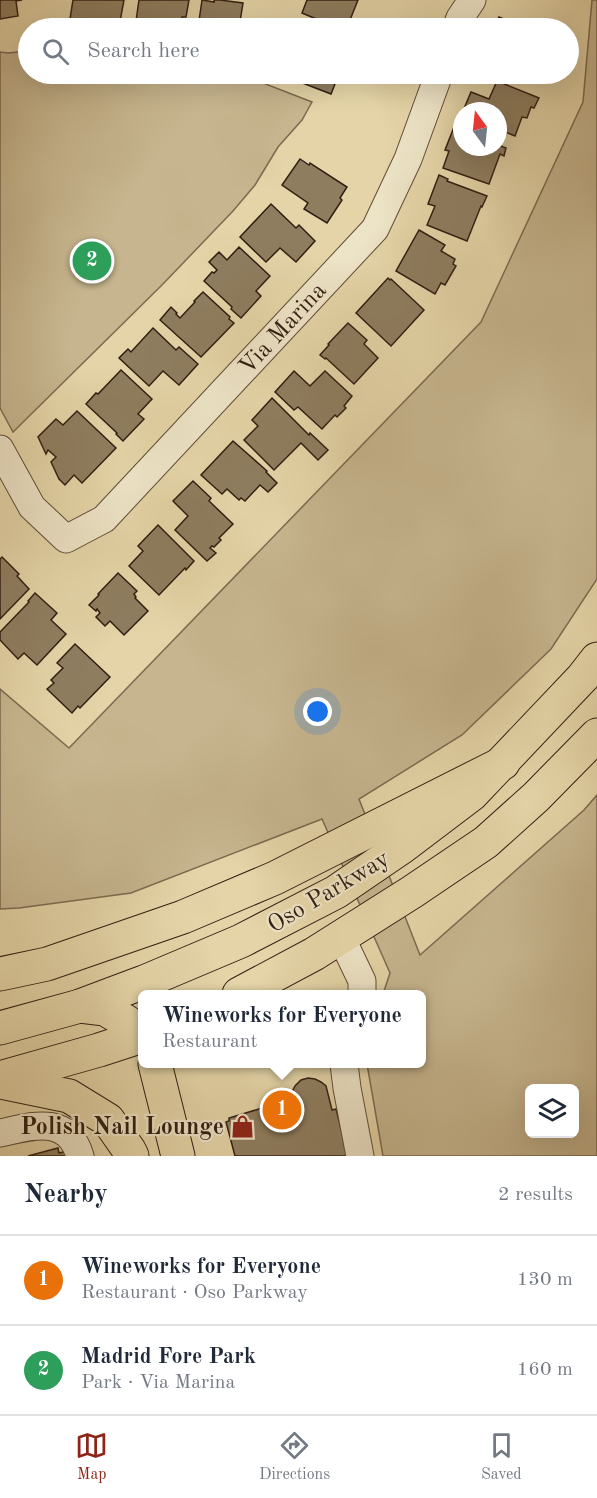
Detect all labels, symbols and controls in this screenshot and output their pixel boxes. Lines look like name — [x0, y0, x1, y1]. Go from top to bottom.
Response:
search box — [18, 18, 579, 84]
icon: search — [39, 35, 72, 68]
text: Search here — [87, 40, 200, 62]
north arrow — [453, 102, 507, 156]
pin: 2 — [72, 238, 112, 284]
street label: Via Marina — [235, 279, 332, 380]
your location — [303, 697, 332, 726]
street label: Oso Parkway — [264, 847, 394, 938]
popup — [138, 990, 426, 1068]
text: Wineworks for Everyone — [162, 1005, 402, 1027]
text: Restaurant — [162, 1032, 258, 1052]
map controls — [525, 1084, 579, 1138]
button: layers — [525, 1084, 579, 1138]
pin: 1 — [262, 1088, 302, 1132]
shop icon: Polish Nail Lounge — [229, 1113, 255, 1139]
place label: Polish Nail Lounge — [20, 1116, 224, 1140]
text: Nearby — [24, 1182, 108, 1208]
text: 2 results — [498, 1185, 573, 1205]
text: Wineworks for Everyone — [81, 1256, 321, 1278]
text: 1 — [38, 1270, 49, 1290]
text: 130 m — [517, 1270, 573, 1290]
text: Restaurant · Oso Parkway — [81, 1283, 308, 1303]
text: Madrid Fore Park — [81, 1346, 256, 1368]
text: 2 — [38, 1360, 49, 1380]
text: 160 m — [517, 1360, 573, 1380]
text: Park · Via Marina — [81, 1373, 235, 1393]
tab: Map — [75, 1429, 108, 1485]
tab: Directions — [259, 1429, 330, 1485]
tab: Saved — [481, 1429, 522, 1485]

